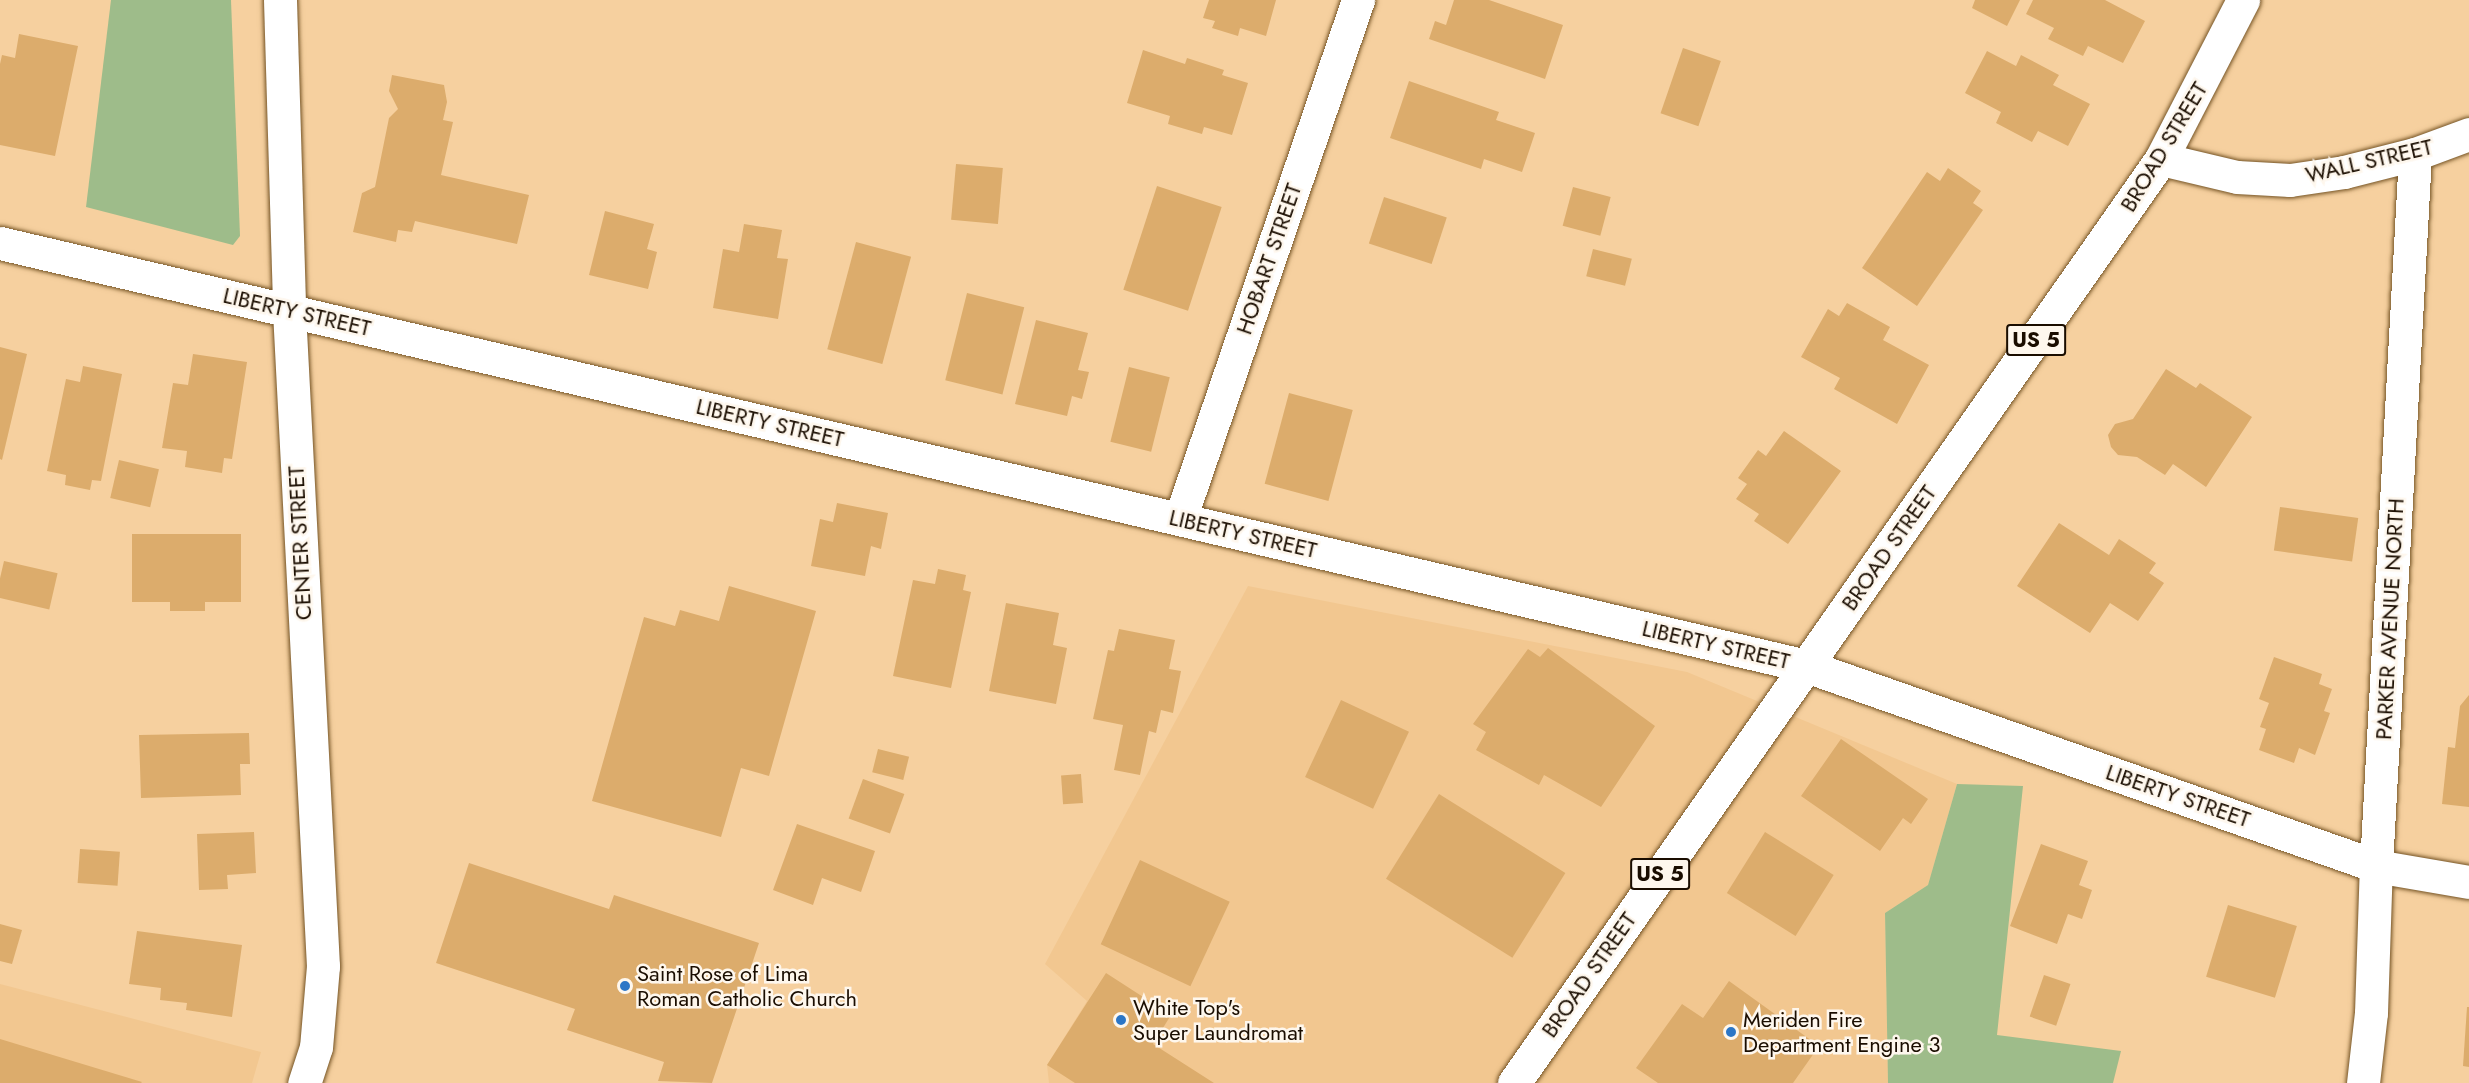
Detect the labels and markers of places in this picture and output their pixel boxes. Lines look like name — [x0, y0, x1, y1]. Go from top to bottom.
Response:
place label: Saint Rose of Lima Roman Catholic Church — [637, 960, 857, 1011]
marker: Saint Rose of Lima Roman Catholic Church — [618, 979, 632, 993]
place label: White Top's Super Laundromat — [1133, 994, 1303, 1046]
place label: Meriden Fire Department Engine 3 — [1743, 1006, 1941, 1058]
marker: White Top's Super Laundromat — [1114, 1013, 1128, 1027]
marker: Meriden Fire Department Engine 3 — [1724, 1025, 1738, 1039]

